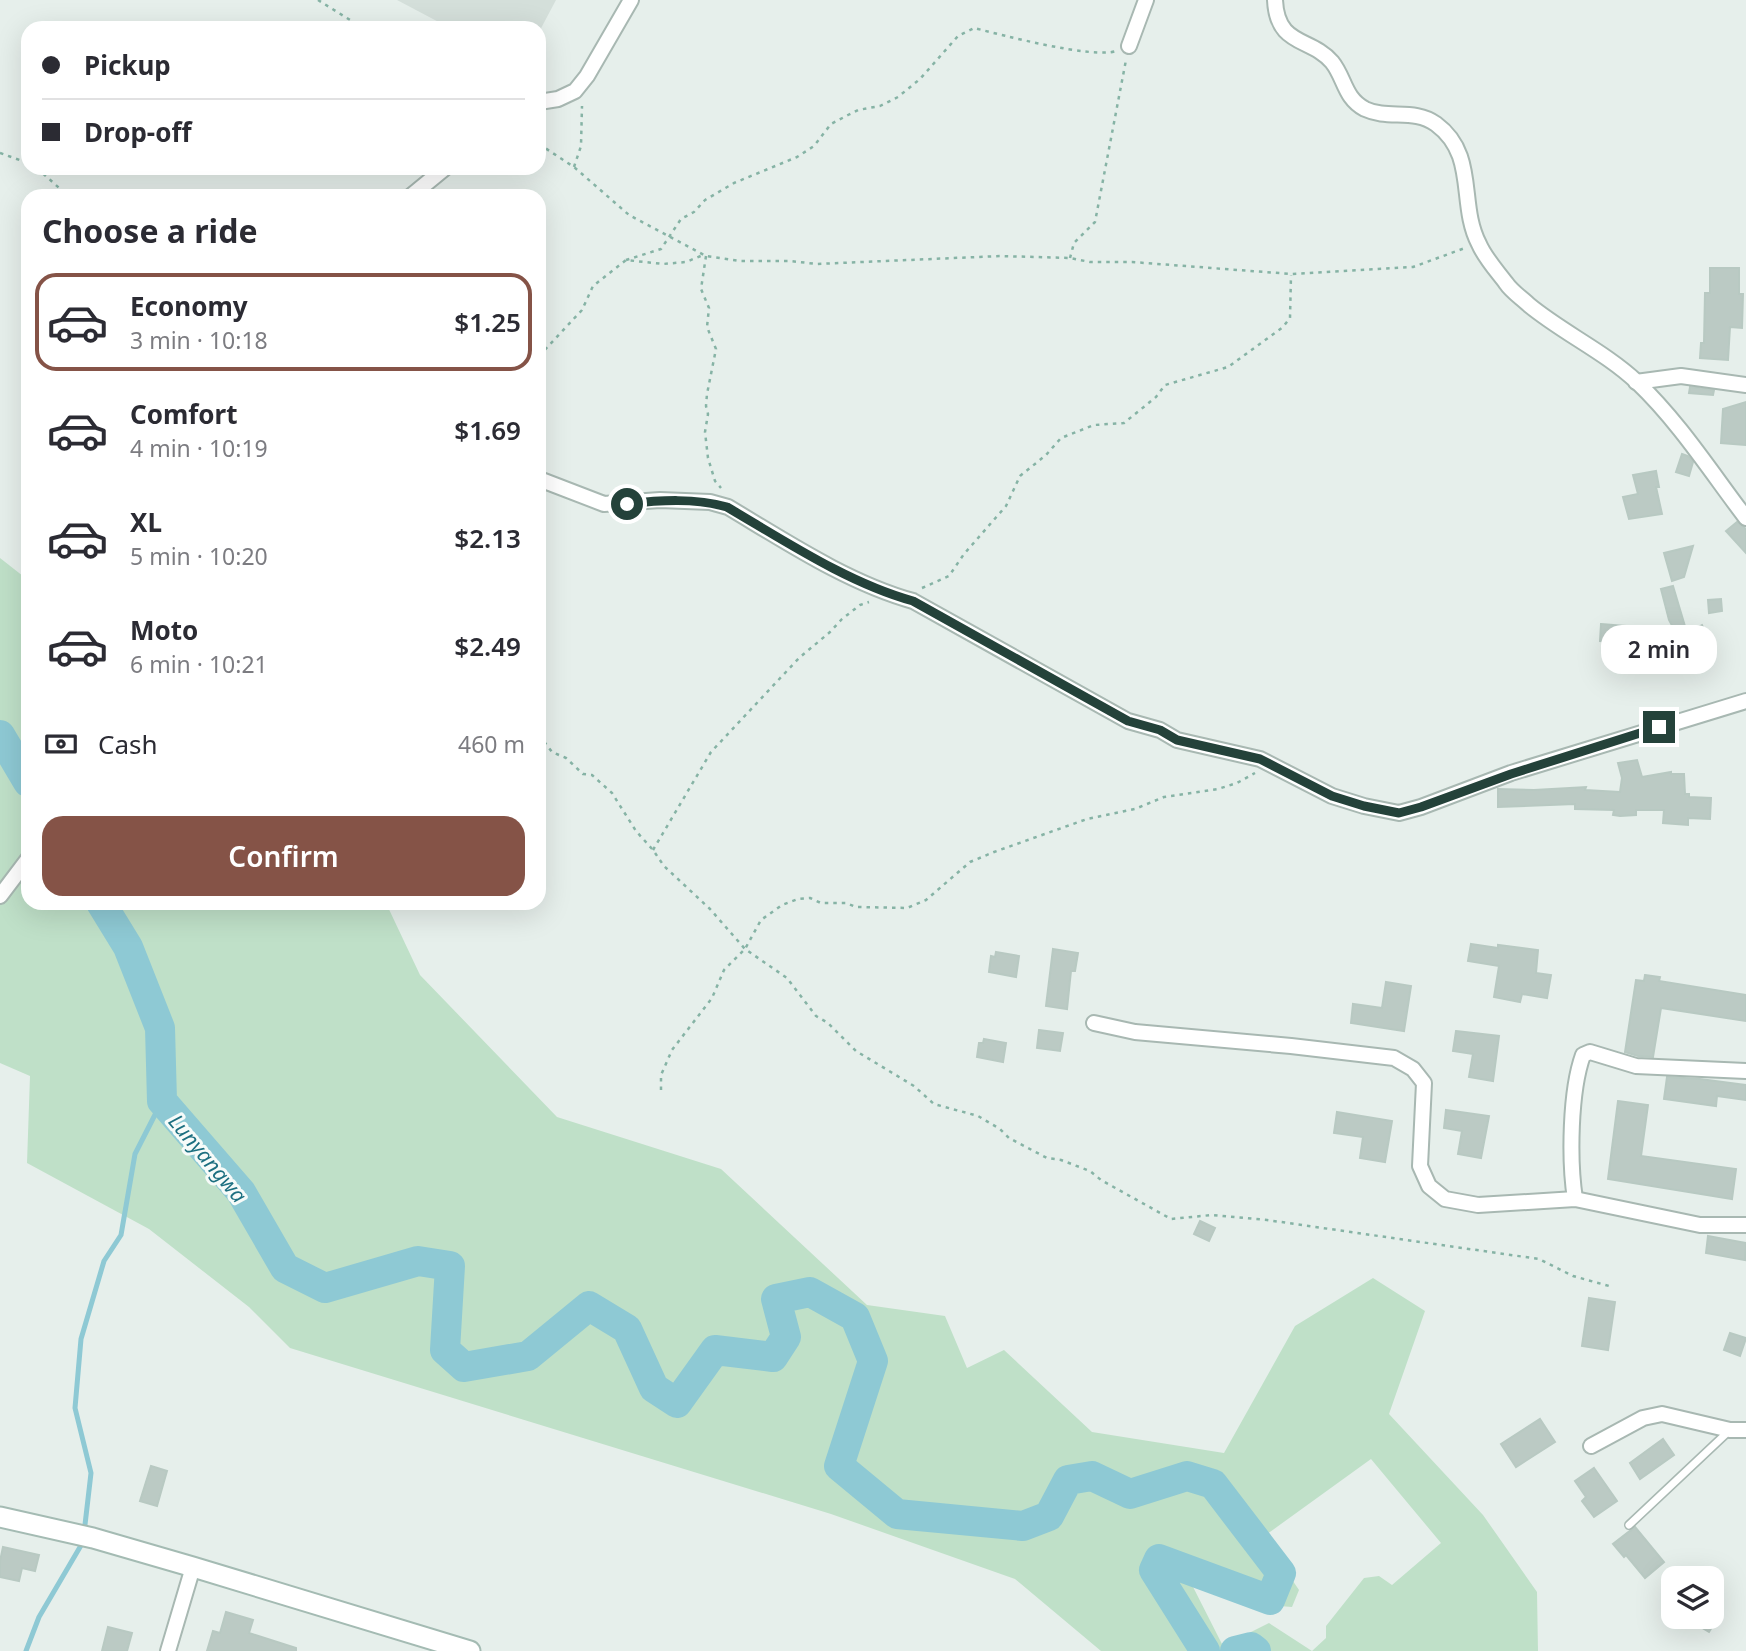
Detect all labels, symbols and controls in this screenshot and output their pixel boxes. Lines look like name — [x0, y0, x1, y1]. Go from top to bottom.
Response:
text: Pickup — [84, 47, 171, 83]
text: Drop-off — [84, 114, 191, 150]
text: Choose a ride — [42, 209, 258, 252]
text: Economy — [130, 288, 248, 324]
icon: car — [46, 291, 109, 354]
text: $1.25 — [454, 304, 521, 340]
text: 3 min · 10:18 — [130, 324, 268, 356]
text: Comfort — [130, 396, 238, 432]
icon: car — [46, 399, 109, 462]
text: $1.69 — [454, 412, 521, 448]
text: 4 min · 10:19 — [130, 432, 268, 464]
route start — [611, 488, 643, 520]
text: XL — [130, 504, 162, 540]
icon: car — [46, 507, 109, 570]
text: $2.13 — [454, 520, 521, 556]
text: 5 min · 10:20 — [130, 540, 268, 572]
text: Moto — [130, 612, 198, 648]
icon: car — [46, 615, 109, 678]
callout: 2 min — [1601, 626, 1717, 674]
text: $2.49 — [454, 628, 521, 664]
text: 2 min — [1628, 633, 1690, 665]
text: 6 min · 10:21 — [130, 648, 268, 680]
route end — [1643, 711, 1675, 743]
icon: cash — [42, 725, 80, 763]
text: Cash — [98, 726, 158, 762]
text: 460 m — [458, 728, 525, 760]
button: Confirm — [42, 816, 525, 896]
water label: Lunyangwa — [163, 1108, 253, 1208]
map controls — [1661, 1566, 1724, 1629]
button: layers — [1661, 1566, 1724, 1629]

